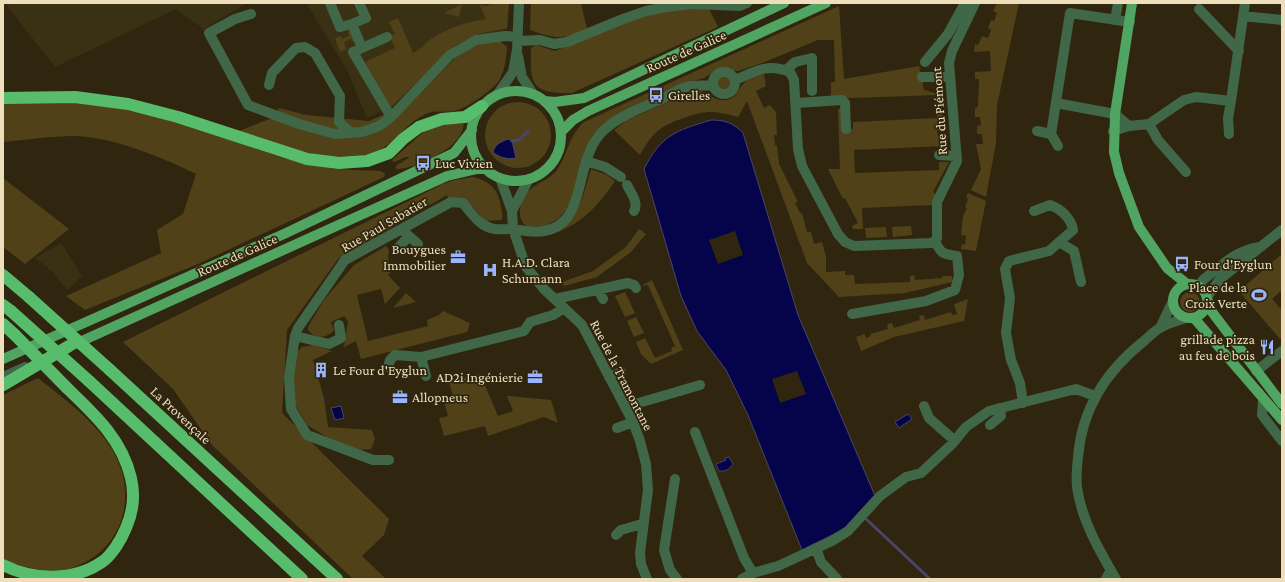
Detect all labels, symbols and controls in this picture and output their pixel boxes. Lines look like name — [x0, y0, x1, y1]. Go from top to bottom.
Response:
street label: Route de Galice — [643, 26, 729, 76]
street label: Rue du Piémont — [928, 66, 950, 156]
bus stop icon: Girelles — [647, 86, 665, 104]
place label: Girelles — [668, 87, 710, 103]
bus stop icon: Luc Vivien — [414, 154, 432, 172]
place label: Luc Vivien — [435, 155, 493, 171]
street label: Rue Paul Sabatier — [338, 193, 430, 255]
street label: Route de Galice — [194, 230, 280, 280]
place label: Bouygues Immobilier — [383, 241, 446, 273]
office icon: Bouygues Immobilier — [449, 248, 467, 266]
place label: H.A.D. Clara Schumann — [502, 254, 571, 286]
bus stop icon: Four d'Eyglun — [1173, 255, 1191, 273]
place label: Four d'Eyglun — [1194, 256, 1273, 272]
hospital icon: H.A.D. Clara Schumann — [481, 261, 499, 279]
place label: Place de la Croix Verte — [1185, 279, 1248, 311]
sports icon: Place de la Croix Verte — [1250, 286, 1268, 304]
street label: Rue de la Tramontane — [587, 317, 657, 433]
place label: grillade pizza au feu de bois — [1179, 331, 1256, 363]
restaurant icon: grillade pizza au feu de bois — [1258, 338, 1276, 356]
building icon: Le Four d'Eyglun — [312, 361, 330, 379]
place label: Le Four d'Eyglun — [333, 362, 427, 378]
office icon: AD2i Ingénierie — [526, 368, 544, 386]
place label: AD2i Ingénierie — [436, 369, 523, 385]
street label: La Provençale — [147, 383, 215, 447]
office icon: Allopneus — [391, 388, 409, 406]
place label: Allopneus — [412, 389, 468, 405]

